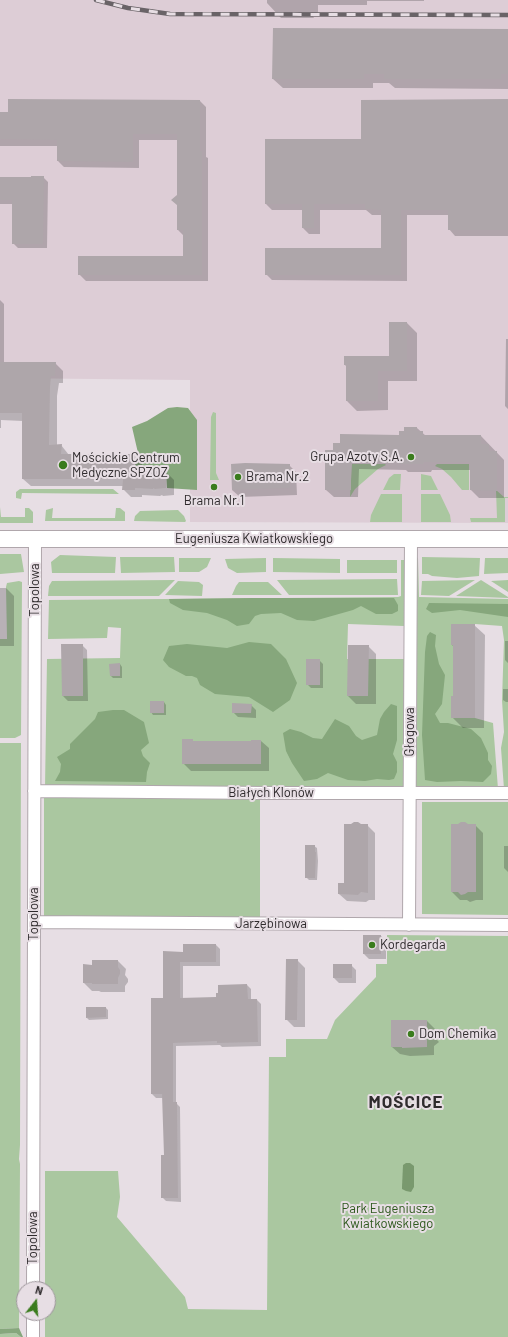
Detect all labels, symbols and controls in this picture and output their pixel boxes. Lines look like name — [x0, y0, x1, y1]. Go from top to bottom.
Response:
place label: Grupa Azoty S.A. — [310, 449, 403, 465]
place label: Mościckie Centrum Medyczne SPZOZ — [72, 450, 180, 481]
marker: Grupa Azoty S.A. — [406, 452, 416, 462]
marker: Mościckie Centrum Medyczne SPZOZ — [57, 459, 69, 471]
place label: Brama Nr.2 — [246, 469, 309, 485]
marker: Brama Nr.2 — [233, 472, 243, 482]
marker: Brama Nr.1 — [209, 482, 219, 492]
place label: Brama Nr.1 — [184, 493, 244, 509]
street label: Eugeniusza Kwiatkowskiego — [175, 531, 333, 547]
street label: Topolowa — [27, 563, 43, 617]
street label: Głogowa — [402, 707, 418, 757]
street label: Białych Klonów — [228, 785, 314, 801]
street label: Topolowa — [26, 887, 42, 941]
street label: Jarzębinowa — [235, 916, 307, 932]
place label: Kordegarda — [380, 937, 446, 953]
marker: Kordegarda — [367, 940, 377, 950]
place label: Dom Chemika — [419, 1026, 496, 1042]
marker: Dom Chemika — [406, 1029, 416, 1039]
district label: MOŚCICE — [369, 1092, 443, 1112]
park label: Park Eugeniusza Kwiatkowskiego — [342, 1201, 434, 1232]
street label: Topolowa — [25, 1211, 41, 1265]
north arrow — [16, 1281, 56, 1321]
text: N — [34, 1283, 45, 1297]

